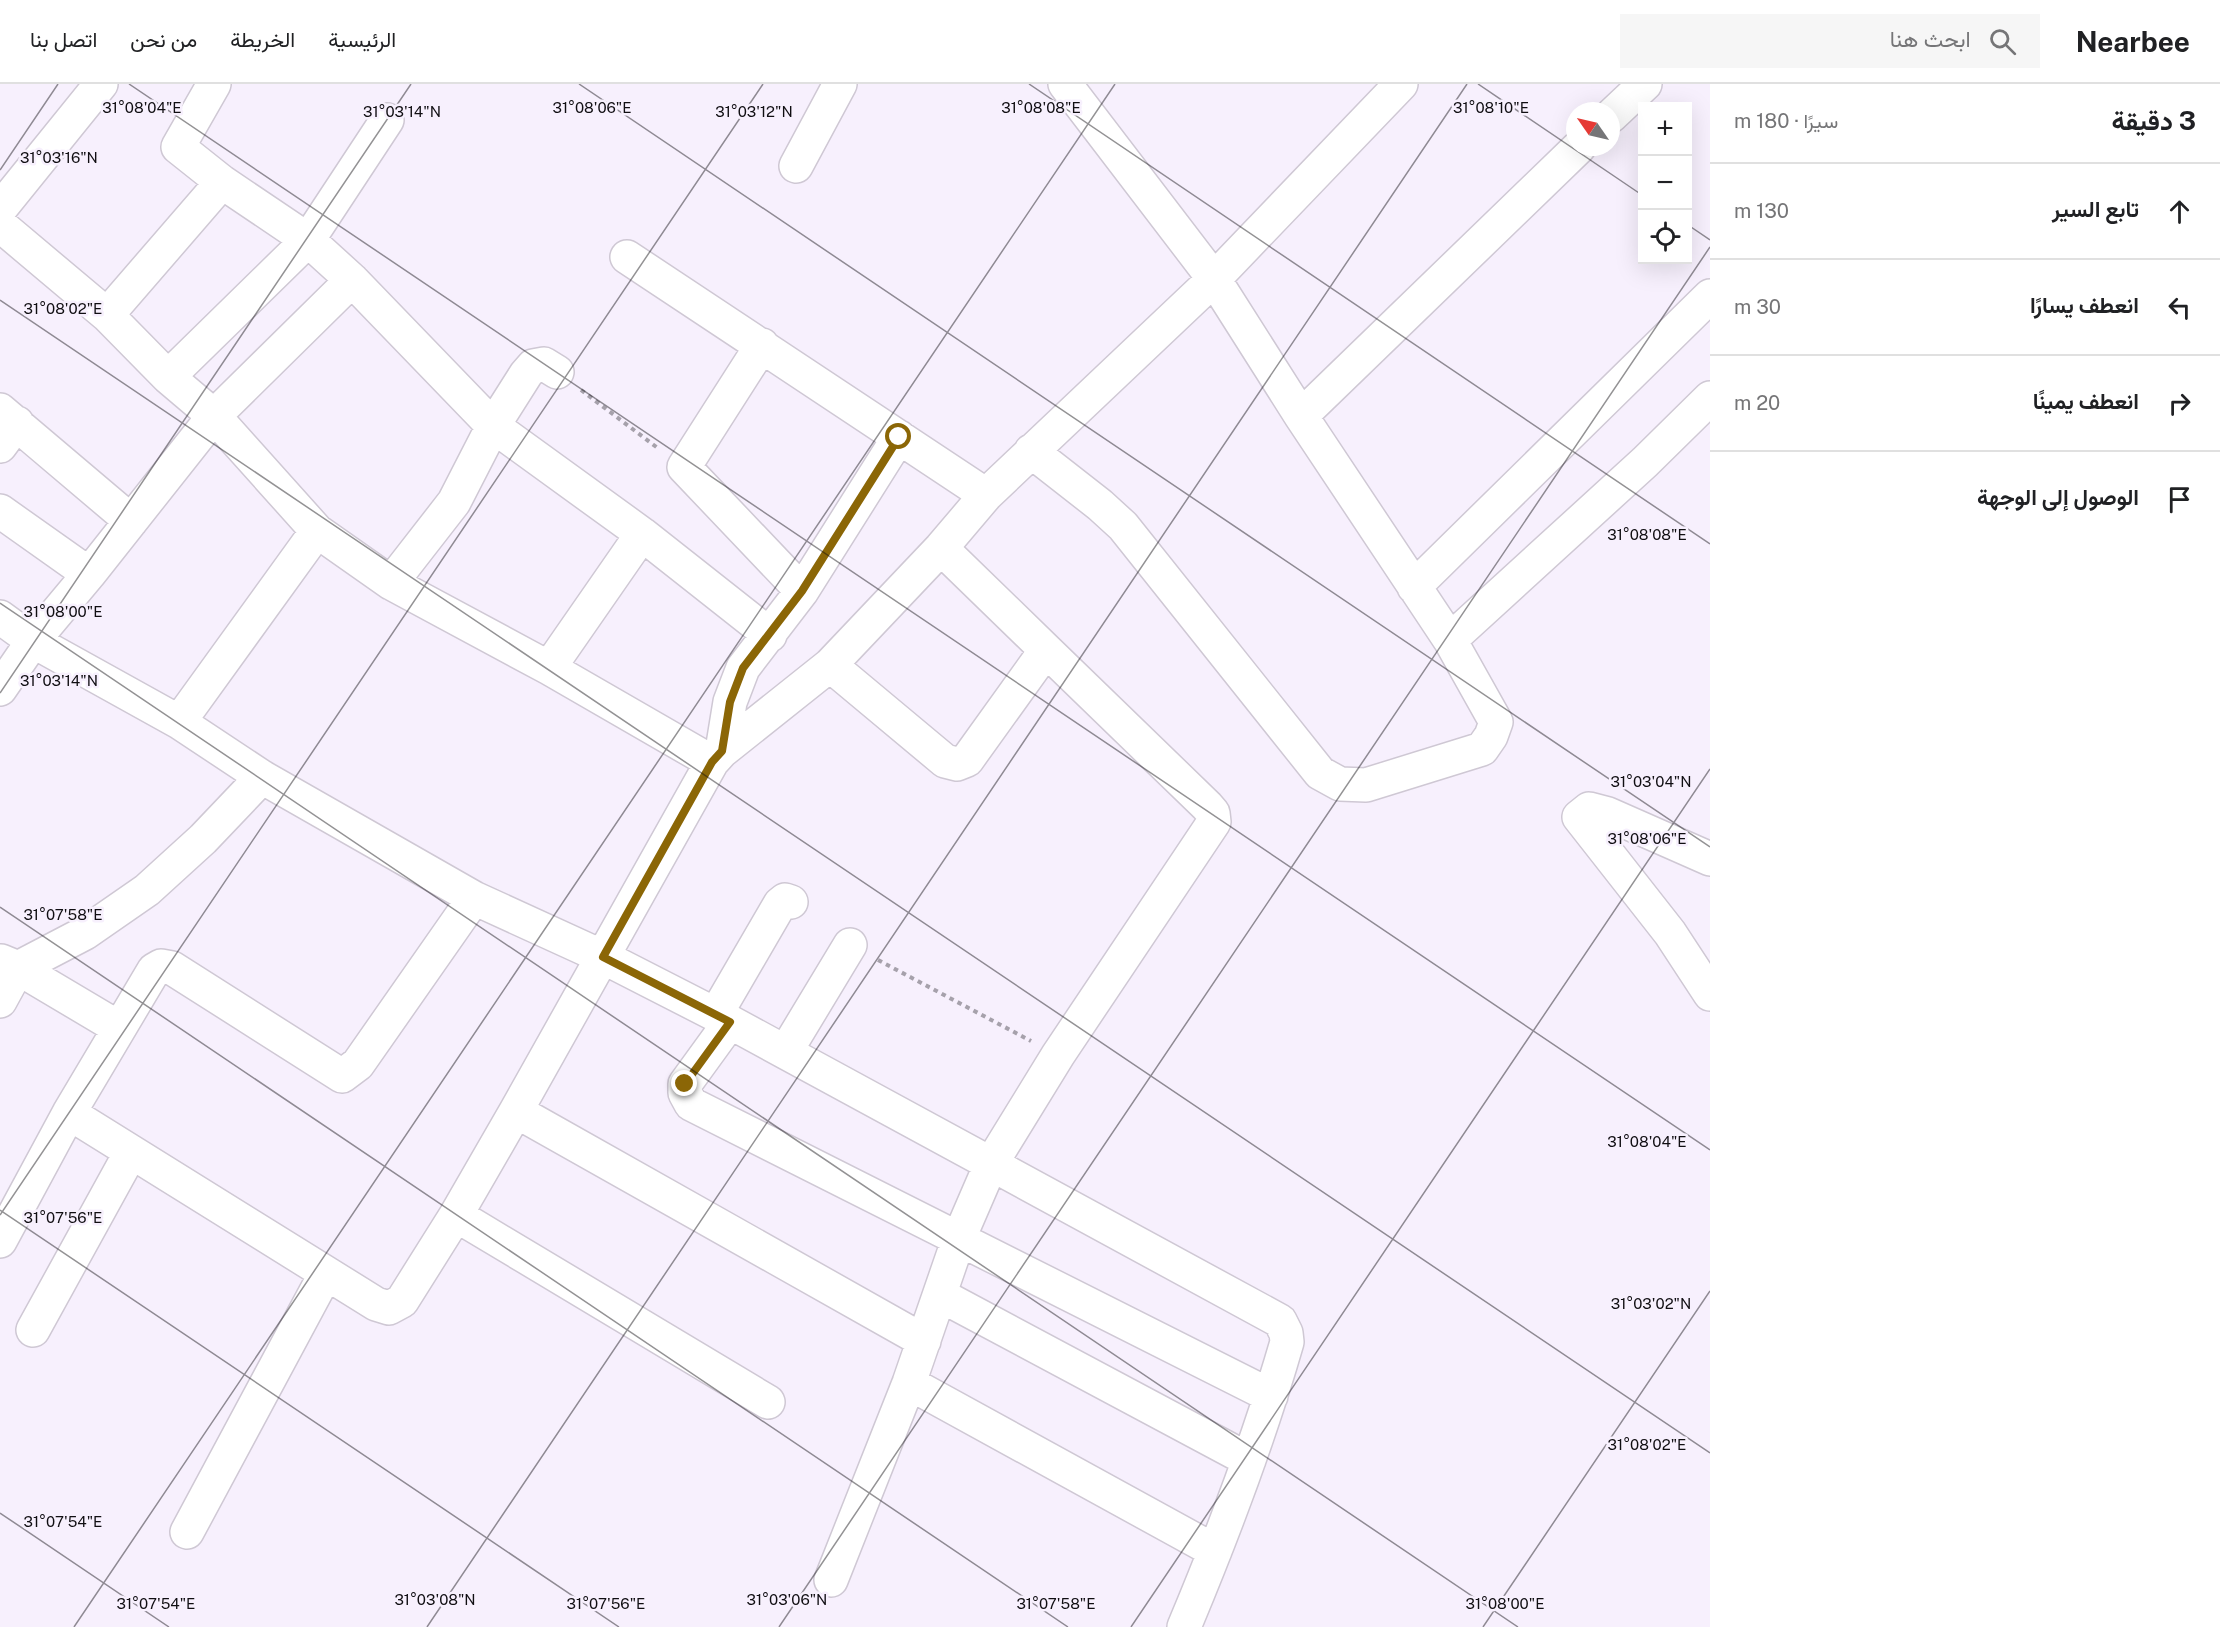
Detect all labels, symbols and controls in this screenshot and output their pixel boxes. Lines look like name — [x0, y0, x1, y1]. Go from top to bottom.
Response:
search box — [1620, 14, 2040, 68]
icon: search — [1986, 25, 2019, 58]
text: Nearbee — [2076, 25, 2190, 58]
text: ابحث هنا — [1890, 26, 1971, 52]
text: اتصل بنا — [30, 27, 97, 52]
text: من نحن — [130, 27, 197, 52]
text: الخريطة — [230, 27, 295, 52]
text: الرئيسية — [328, 27, 396, 52]
text: 31°08'04"E — [102, 99, 182, 116]
text: 31°08'06"E — [552, 99, 632, 116]
text: 31°08'08"E — [1001, 99, 1081, 116]
text: 31°08'10"E — [1453, 99, 1529, 116]
north arrow — [1566, 102, 1620, 156]
map controls — [1638, 102, 1692, 264]
button: + — [1638, 102, 1692, 156]
text: 31°03'14"N — [363, 103, 441, 120]
text: 31°03'12"N — [715, 103, 793, 120]
text: 3 دقيقة — [2112, 105, 2196, 136]
text: سيرًا · 180 m — [1734, 109, 1838, 133]
text: 31°03'16"N — [20, 149, 98, 166]
button: − — [1638, 156, 1692, 210]
icon: ahead — [2163, 195, 2196, 228]
text: تابع السير — [2052, 196, 2139, 222]
text: 130 m — [1734, 199, 1789, 223]
button: locate — [1638, 210, 1692, 264]
icon: left — [2163, 291, 2196, 324]
text: انعطف يسارًا — [2030, 292, 2139, 318]
text: 30 m — [1734, 295, 1781, 319]
text: 31°08'02"E — [24, 300, 102, 317]
icon: right — [2163, 387, 2196, 420]
text: انعطف يمينًا — [2033, 388, 2139, 414]
text: 20 m — [1734, 391, 1780, 415]
route start — [885, 423, 911, 449]
icon: arrive — [2163, 483, 2196, 516]
text: الوصول إلى الوجهة — [1977, 484, 2139, 510]
text: 31°08'08"E — [1607, 526, 1687, 543]
text: 31°08'00"E — [24, 603, 102, 620]
text: 31°03'14"N — [20, 672, 98, 689]
text: 31°03'04"N — [1610, 773, 1692, 790]
text: 31°08'06"E — [1607, 830, 1687, 847]
text: 31°07'58"E — [23, 906, 103, 923]
route end — [671, 1070, 697, 1096]
text: 31°08'04"E — [1607, 1133, 1687, 1150]
text: 31°07'56"E — [24, 1209, 102, 1226]
text: 31°03'02"N — [1611, 1295, 1691, 1312]
text: 31°08'02"E — [1608, 1436, 1686, 1453]
text: 31°07'54"E — [24, 1513, 102, 1530]
text: 31°03'08"N — [394, 1591, 476, 1608]
text: 31°03'06"N — [747, 1591, 827, 1608]
text: 31°07'54"E — [117, 1595, 195, 1612]
text: 31°07'56"E — [567, 1595, 645, 1612]
text: 31°07'58"E — [1016, 1595, 1096, 1612]
text: 31°08'00"E — [1466, 1595, 1544, 1612]

